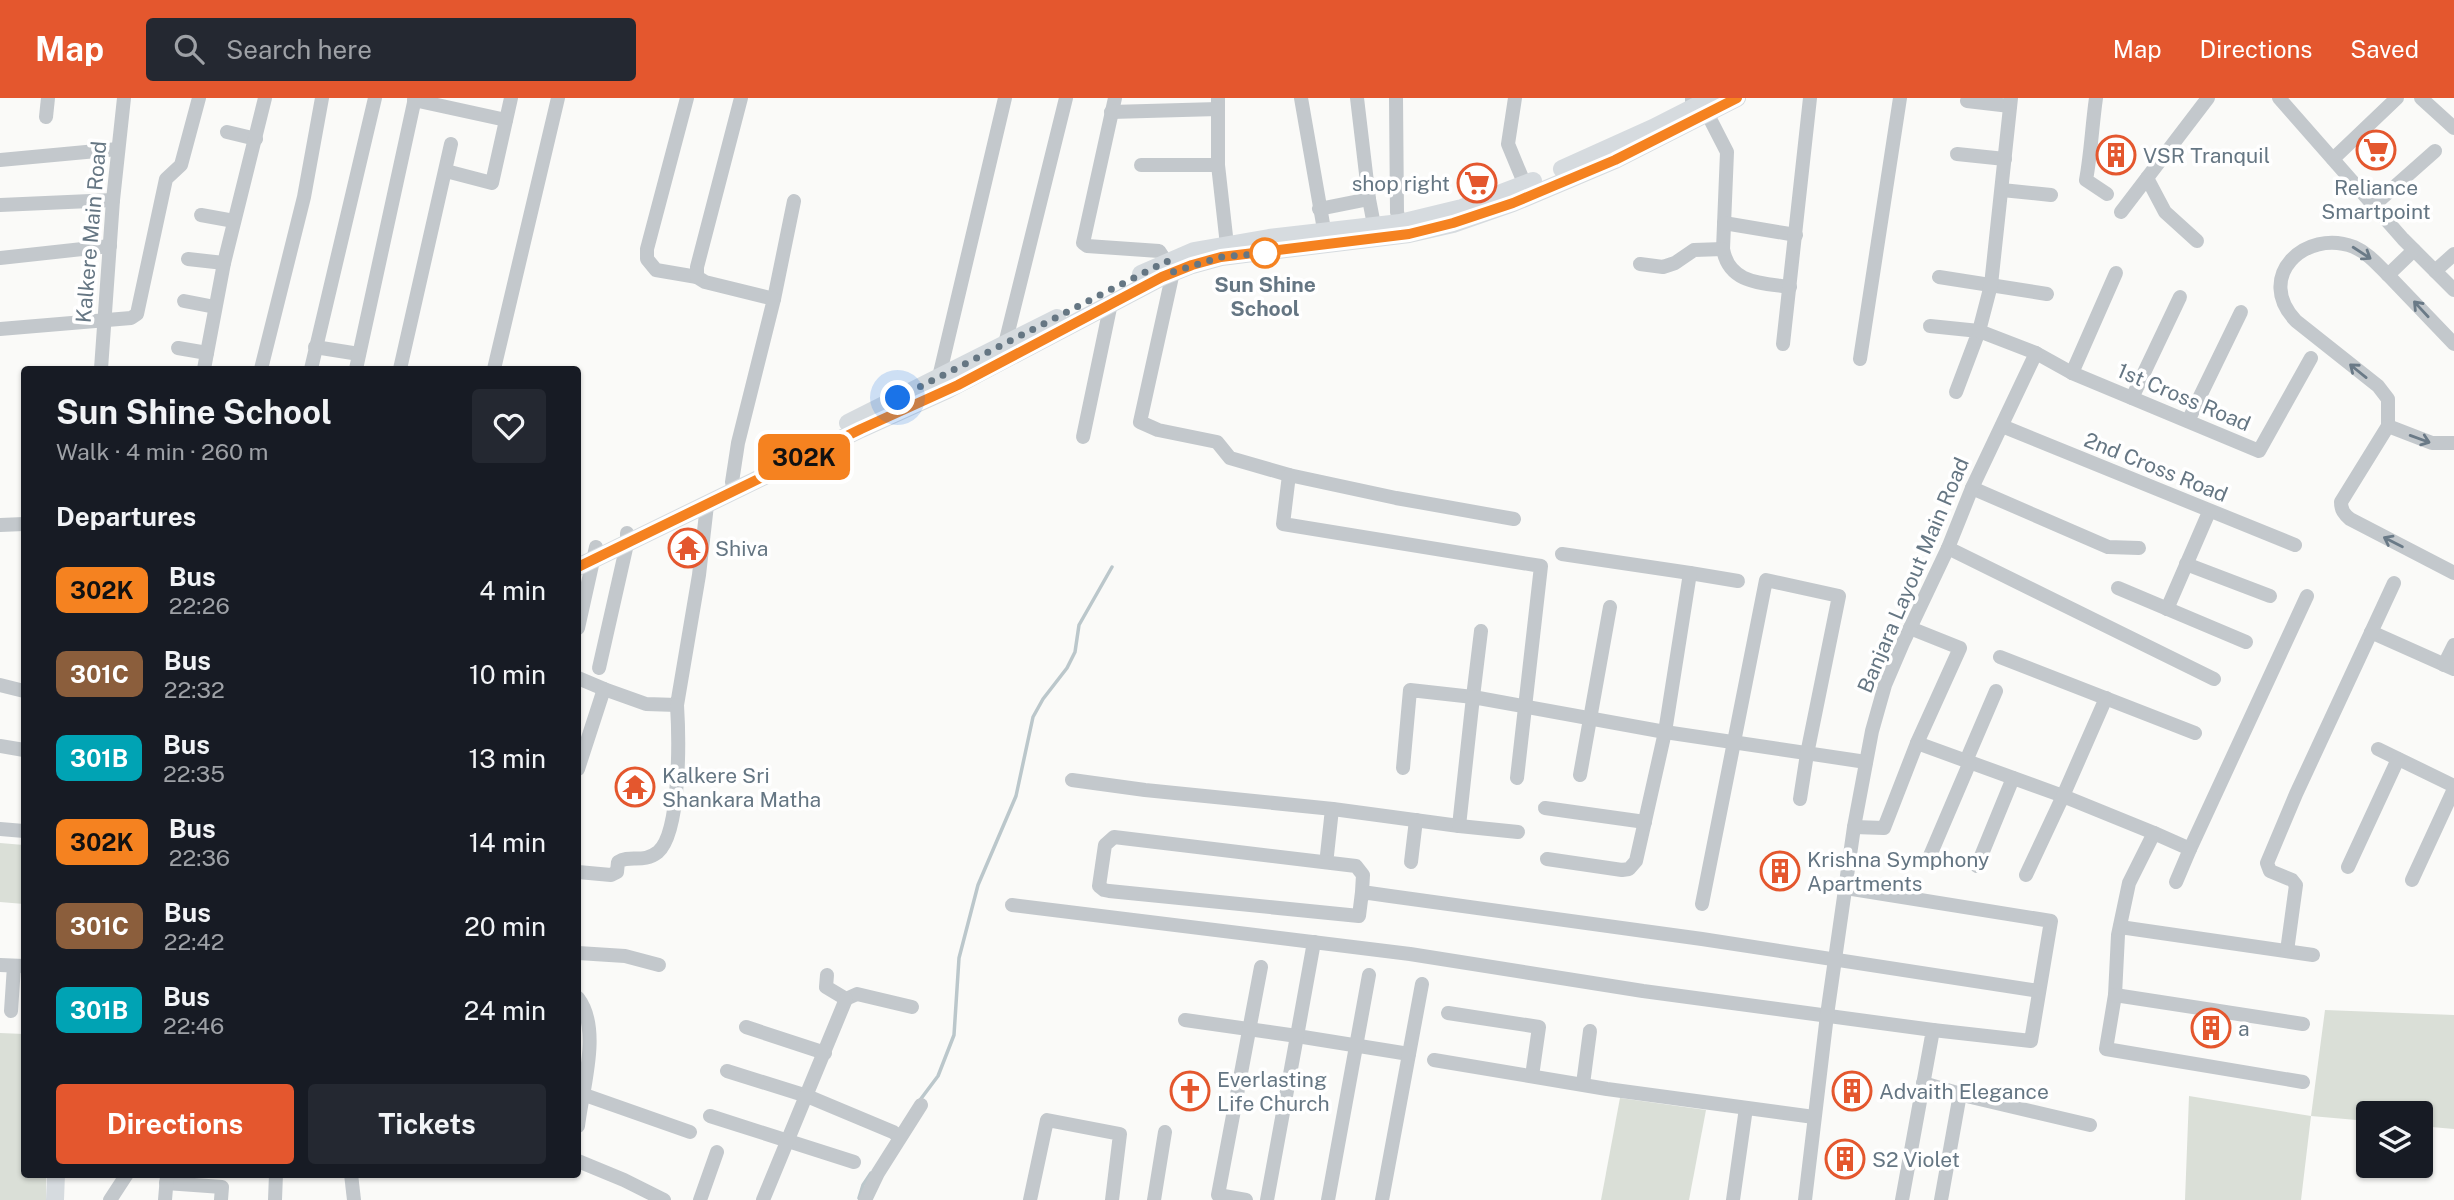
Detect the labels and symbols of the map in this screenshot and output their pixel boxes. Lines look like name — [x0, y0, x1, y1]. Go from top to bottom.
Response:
supermarket icon: Reliance Smartpoint — [2355, 129, 2397, 171]
building icon: VSR Tranquil — [2095, 134, 2137, 176]
street label: Kalkere Main Road — [71, 140, 111, 324]
place label: VSR Tranquil — [2143, 143, 2270, 168]
supermarket icon: shop right — [1456, 162, 1498, 204]
place label: shop right — [1352, 171, 1450, 196]
place label: Reliance Smartpoint — [2321, 175, 2431, 224]
marker: Sun Shine School — [1250, 238, 1280, 268]
one-way arrow — [2352, 246, 2371, 260]
place label: Sun Shine School — [1214, 272, 1316, 321]
one-way arrow — [2413, 301, 2430, 318]
street label: 1st Cross Road — [2114, 358, 2254, 436]
one-way arrow — [2350, 363, 2368, 378]
your location — [880, 380, 915, 415]
street label: 2nd Cross Road — [2081, 427, 2231, 507]
one-way arrow — [2409, 433, 2431, 446]
line badge: 302K — [755, 434, 853, 480]
street label: Banjara Layout Main Road — [1852, 454, 1974, 696]
temple icon: Shiva — [667, 527, 709, 569]
one-way arrow — [2383, 534, 2404, 548]
place label: Shiva — [715, 536, 768, 561]
place label: Kalkere Sri Shankara Matha — [662, 763, 821, 812]
temple icon: Kalkere Sri Shankara Matha — [614, 766, 656, 808]
place label: Krishna Symphony Apartments — [1807, 847, 1989, 896]
building icon: Krishna Symphony Apartments — [1759, 850, 1801, 892]
building icon: a — [2190, 1007, 2232, 1049]
place label: a — [2238, 1016, 2250, 1041]
place label: Everlasting Life Church — [1217, 1067, 1330, 1116]
church icon: Everlasting Life Church — [1169, 1070, 1211, 1112]
building icon: Advaith Elegance — [1831, 1070, 1873, 1112]
place label: Advaith Elegance — [1879, 1079, 2049, 1104]
building icon: S2 Violet — [1824, 1138, 1866, 1180]
place label: S2 Violet — [1872, 1147, 1960, 1172]

